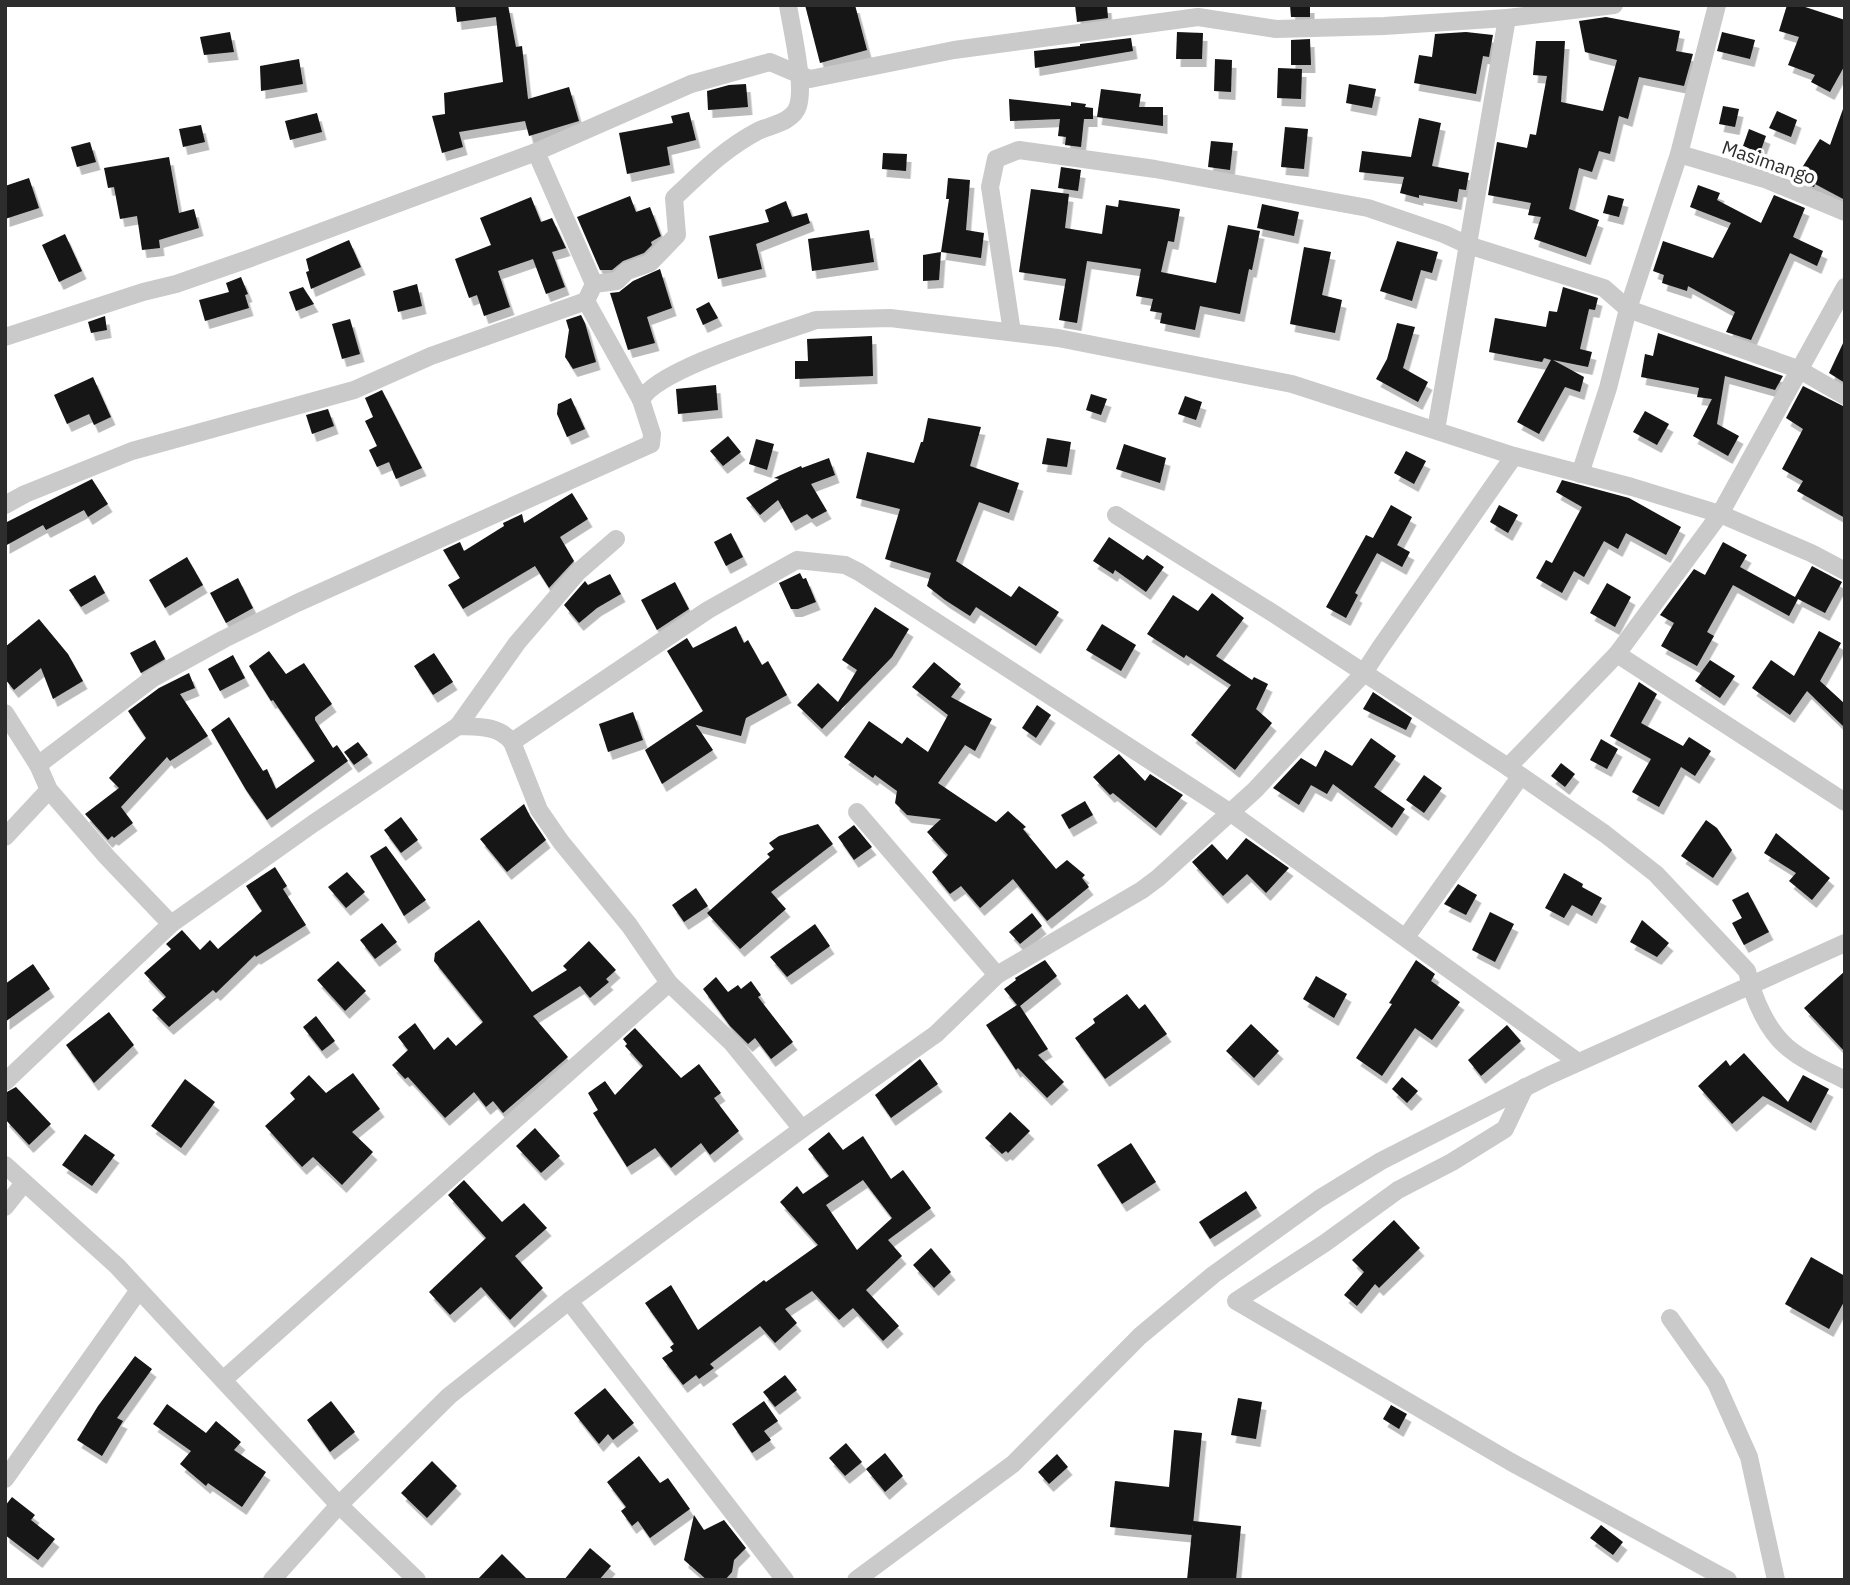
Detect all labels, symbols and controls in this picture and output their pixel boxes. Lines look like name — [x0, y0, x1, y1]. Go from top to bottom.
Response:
street label: Masimango — [1719, 135, 1819, 189]

